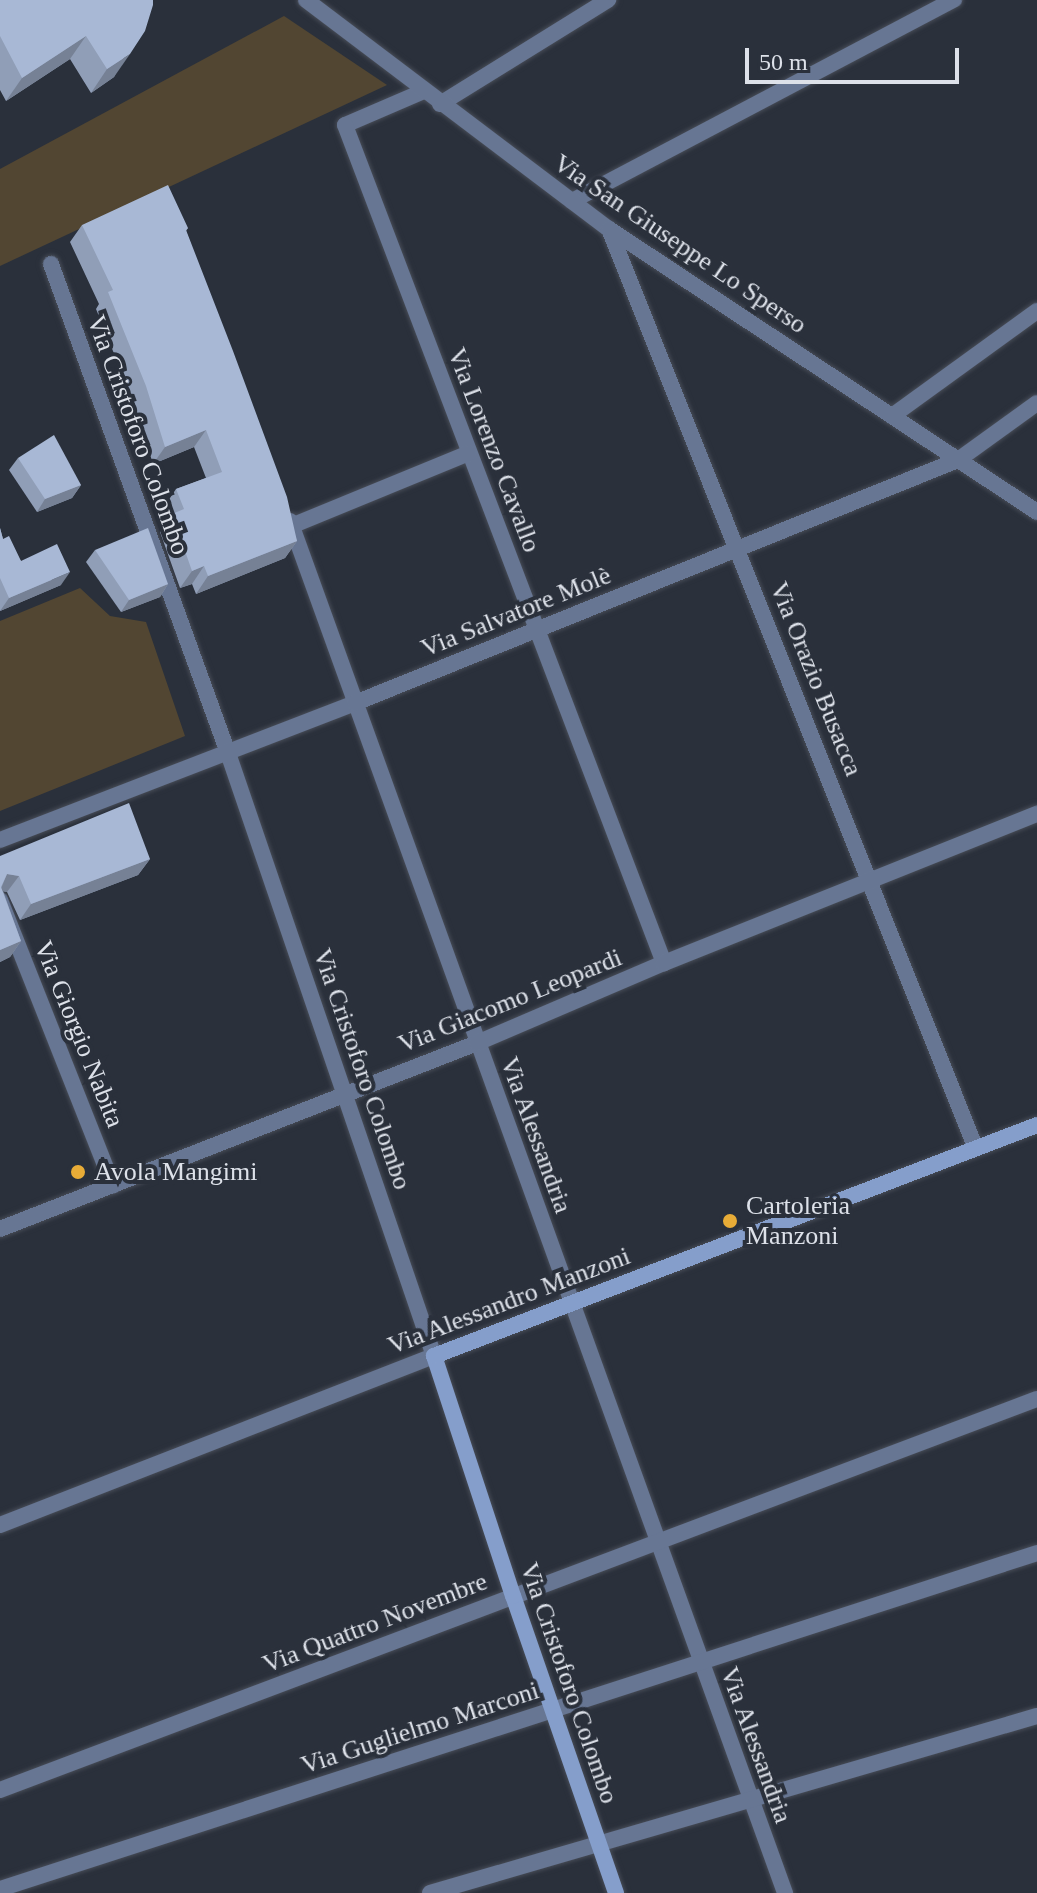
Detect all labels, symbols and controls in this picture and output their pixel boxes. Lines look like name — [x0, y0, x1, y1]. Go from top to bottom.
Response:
scale bar — [749, 32, 963, 82]
text: 50 m — [759, 49, 808, 75]
street label: Via San Giuseppe Lo Sperso — [547, 148, 813, 340]
street label: Via Cristoforo Colombo — [80, 311, 196, 559]
street label: Via Lorenzo Cavallo — [441, 343, 547, 557]
street label: Via Salvatore Molè — [416, 560, 616, 664]
street label: Via Orazio Busacca — [763, 578, 869, 780]
street label: Via Giorgio Nabita — [27, 936, 131, 1132]
street label: Via Giacomo Leopardi — [394, 942, 626, 1060]
street label: Via Cristoforo Colombo — [306, 944, 418, 1194]
street label: Via Alessandria — [493, 1052, 579, 1218]
place label: Avola Mangimi — [94, 1156, 257, 1188]
marker: Avola Mangimi — [69, 1163, 87, 1181]
place label: Cartoleria Manzoni — [746, 1190, 850, 1252]
marker: Cartoleria Manzoni — [721, 1212, 739, 1230]
street label: Via Alessandro Manzoni — [383, 1240, 635, 1362]
street label: Via Cristoforo Colombo — [513, 1558, 625, 1808]
street label: Via Quattro Novembre — [258, 1566, 492, 1680]
street label: Via Alessandria — [713, 1662, 799, 1828]
street label: Via Guglielmo Marconi — [297, 1675, 543, 1781]

